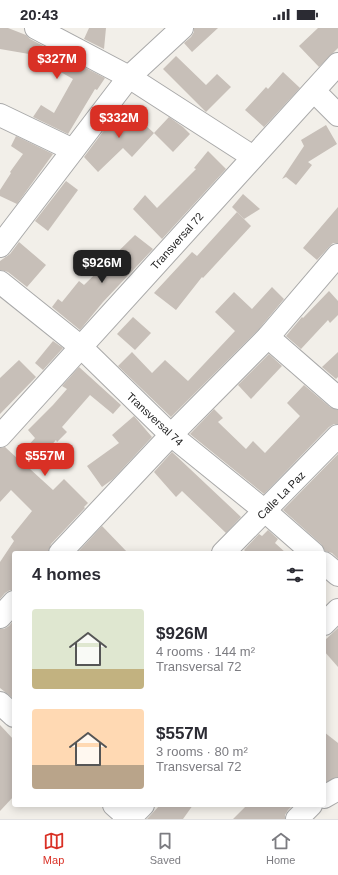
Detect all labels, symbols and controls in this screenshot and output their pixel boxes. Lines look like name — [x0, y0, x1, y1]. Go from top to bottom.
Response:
text: 20:43 — [20, 6, 58, 23]
pin: $327M — [29, 46, 85, 80]
text: $327M — [37, 51, 77, 66]
pin: $332M — [91, 105, 147, 139]
text: $332M — [99, 110, 139, 125]
street label: Transversal 72 — [148, 210, 206, 272]
pin: $926M — [74, 250, 130, 284]
text: $926M — [82, 255, 122, 270]
street label: Transversal 74 — [124, 390, 186, 448]
pin: $557M — [17, 443, 73, 477]
text: $557M — [25, 448, 65, 463]
street label: Calle La Paz — [255, 469, 307, 521]
icon: filters — [284, 564, 306, 586]
text: 4 homes — [32, 565, 101, 584]
text: $926M — [156, 624, 208, 643]
icon: home — [64, 625, 112, 673]
text: 4 rooms · 144 m² — [156, 644, 255, 659]
text: Transversal 72 — [156, 659, 242, 674]
text: $557M — [156, 724, 208, 743]
icon: home — [64, 725, 112, 773]
text: 3 rooms · 80 m² — [156, 744, 248, 759]
text: Transversal 72 — [156, 759, 242, 774]
tab: Map — [43, 830, 65, 866]
tab: Saved — [150, 830, 181, 866]
tab: Home — [266, 830, 295, 866]

